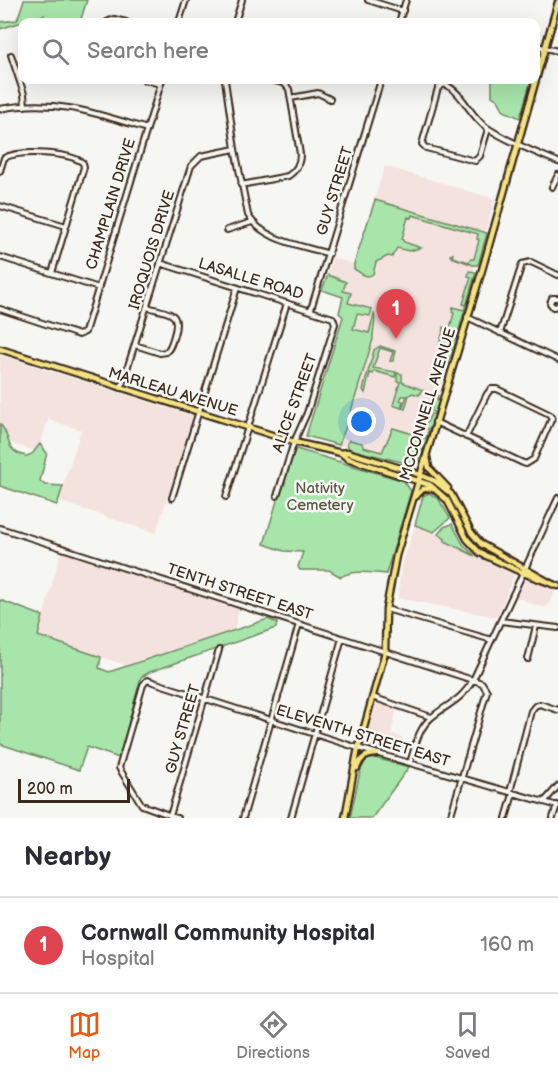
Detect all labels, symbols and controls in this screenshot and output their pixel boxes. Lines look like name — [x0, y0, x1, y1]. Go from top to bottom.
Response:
search box — [18, 18, 540, 84]
icon: search — [39, 35, 72, 68]
text: Search here — [87, 38, 209, 65]
street label: CHAMPLAIN DRIVE — [82, 136, 140, 272]
street label: GUY STREET — [312, 144, 358, 238]
street label: IROQUOIS DRIVE — [125, 188, 179, 312]
street label: LASALLE ROAD — [196, 254, 306, 304]
pin: 1 — [376, 290, 416, 339]
street label: MCCONNELL AVENUE — [396, 325, 460, 483]
street label: ALICE STREET — [268, 351, 322, 455]
street label: MARLEAU AVENUE — [106, 363, 240, 421]
your location — [347, 407, 376, 436]
park label: Nativity Cemetery — [287, 479, 354, 515]
street label: TENTH STREET EAST — [165, 559, 315, 625]
street label: GUY STREET — [161, 682, 205, 776]
street label: ELEVENTH STREET EAST — [274, 700, 452, 772]
scale bar — [18, 776, 130, 804]
text: 200 m — [27, 780, 73, 799]
text: Nearby — [24, 842, 111, 873]
text: Cornwall Community Hospital — [81, 920, 375, 947]
text: 1 — [39, 933, 48, 957]
text: 160 m — [480, 933, 534, 957]
text: Hospital — [81, 947, 154, 971]
tab: Map — [68, 1008, 101, 1063]
tab: Directions — [236, 1008, 310, 1063]
tab: Saved — [445, 1008, 490, 1063]

